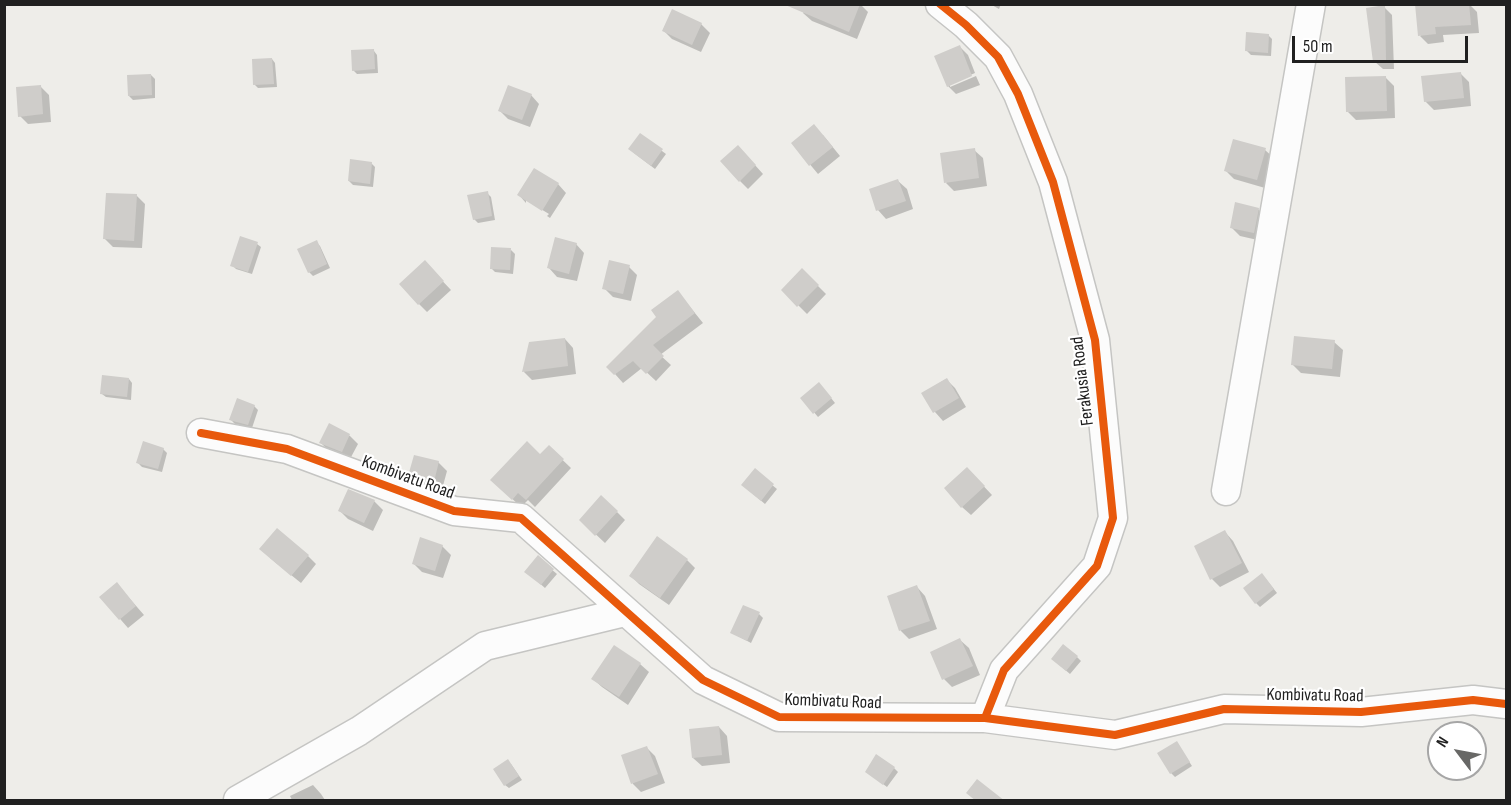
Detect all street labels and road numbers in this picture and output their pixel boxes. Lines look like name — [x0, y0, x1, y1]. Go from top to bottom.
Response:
street label: Ferakusia Road — [1067, 335, 1099, 427]
street label: Kombivatu Road — [359, 451, 457, 505]
street label: Kombivatu Road — [1266, 684, 1364, 708]
street label: Kombivatu Road — [784, 690, 882, 714]

